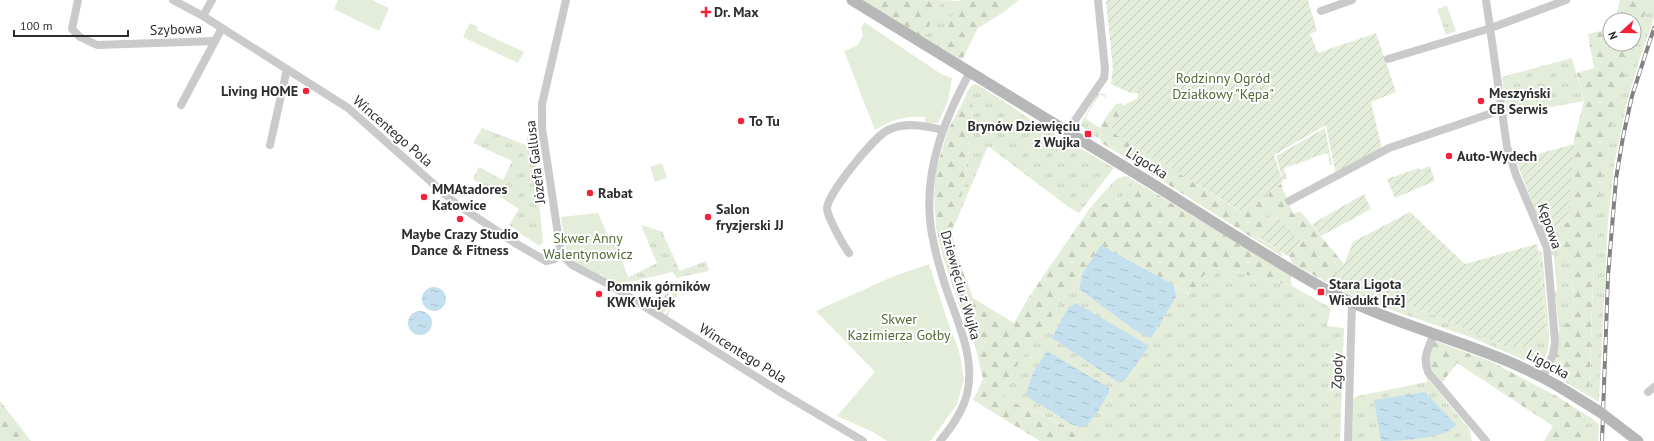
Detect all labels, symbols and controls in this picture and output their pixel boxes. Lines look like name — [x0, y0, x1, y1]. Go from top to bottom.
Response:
place label: Dr. Max — [714, 3, 759, 21]
marker: Dr. Max — [701, 7, 711, 17]
scale bar — [14, 12, 128, 38]
north arrow — [1602, 12, 1642, 52]
text: 100 m — [20, 18, 53, 33]
street label: Szybowa — [150, 19, 202, 39]
text: N — [1605, 30, 1620, 41]
park label: Rodzinny Ogród Działkowy "Kępa" — [1172, 69, 1274, 103]
place label: Living HOME — [221, 82, 298, 100]
place label: Meszyński CB Serwis — [1489, 84, 1551, 118]
marker: Living HOME — [301, 86, 311, 96]
street label: Wincentego Pola — [349, 91, 437, 171]
marker: Meszyński CB Serwis — [1476, 96, 1486, 106]
place label: To Tu — [749, 112, 780, 130]
marker: To Tu — [736, 116, 746, 126]
place label: Brynów Dziewięciu z Wujka — [967, 117, 1080, 151]
street label: Józefa Gallusa — [521, 119, 549, 206]
marker: Brynów Dziewięciu z Wujka — [1083, 129, 1093, 139]
street label: Ligocka — [1123, 143, 1171, 183]
place label: Auto-Wydech — [1457, 147, 1537, 165]
marker: Auto-Wydech — [1444, 151, 1454, 161]
place label: MMAtadores Katowice — [432, 180, 507, 214]
place label: Rabat — [598, 184, 633, 202]
marker: Rabat — [585, 188, 595, 198]
marker: MMAtadores Katowice — [419, 192, 429, 202]
place label: Salon fryzjerski JJ — [716, 200, 784, 234]
street label: Kępowa — [1534, 201, 1566, 251]
marker: Salon fryzjerski JJ — [703, 212, 713, 222]
marker: Maybe Crazy Studio Dance & Fitness — [455, 214, 465, 224]
place label: Maybe Crazy Studio Dance & Fitness — [401, 225, 519, 259]
street label: Dziewięciu z Wujka — [937, 228, 985, 342]
park label: Skwer Anny Walentynowicz — [543, 229, 633, 263]
place label: Stara Ligota Wiadukt [nż] — [1329, 275, 1405, 309]
place label: Pomnik górników KWK Wujek — [607, 277, 711, 311]
marker: Stara Ligota Wiadukt [nż] — [1316, 287, 1326, 297]
marker: Pomnik górników KWK Wujek — [594, 289, 604, 299]
park label: Skwer Kazimierza Gołby — [847, 310, 951, 344]
street label: Wincentego Pola — [696, 319, 790, 387]
street label: Ligocka — [1523, 345, 1573, 383]
street label: Zgody — [1327, 352, 1347, 389]

